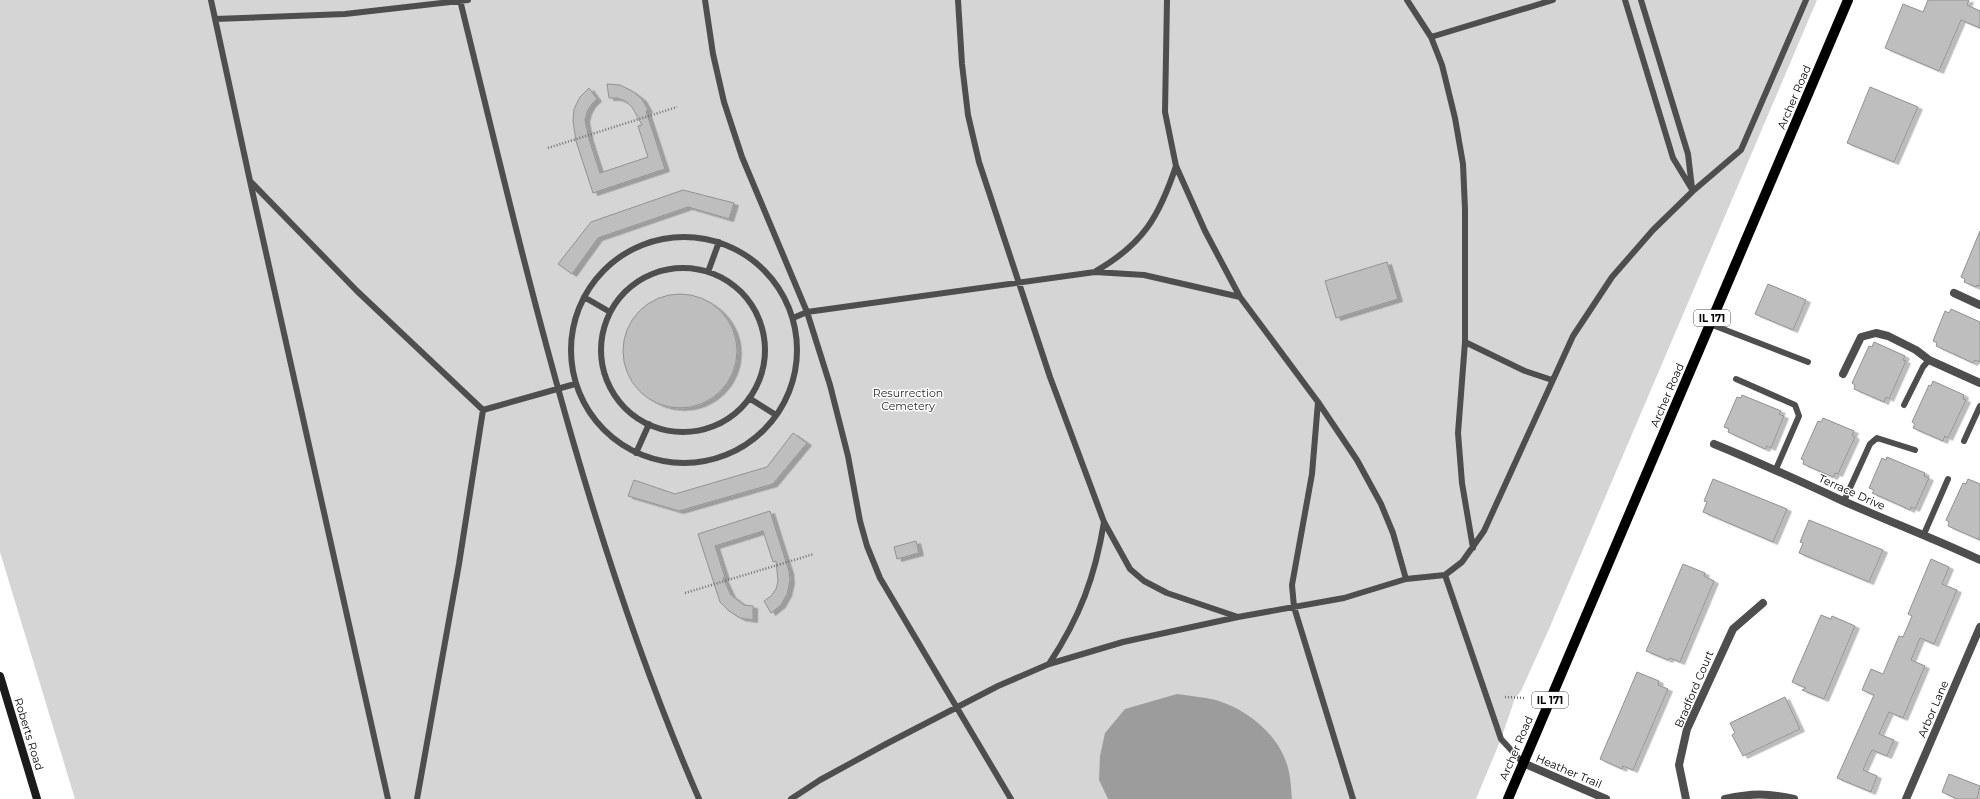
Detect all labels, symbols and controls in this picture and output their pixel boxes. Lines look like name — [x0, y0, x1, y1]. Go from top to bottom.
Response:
street label: Archer Road — [1774, 63, 1814, 131]
road number: IL 171 — [1694, 310, 1730, 326]
street label: Archer Road — [1647, 361, 1687, 429]
park label: Resurrection Cemetery — [873, 386, 943, 413]
street label: Terrace Drive — [1816, 471, 1888, 513]
street label: Bradford Court — [1671, 648, 1717, 730]
street label: Arbor Lane — [1915, 678, 1951, 740]
road number: IL 171 — [1532, 692, 1568, 708]
street label: Roberts Road — [11, 696, 47, 772]
street label: Archer Road — [1496, 714, 1536, 782]
street label: Heather Trail — [1534, 751, 1604, 791]

